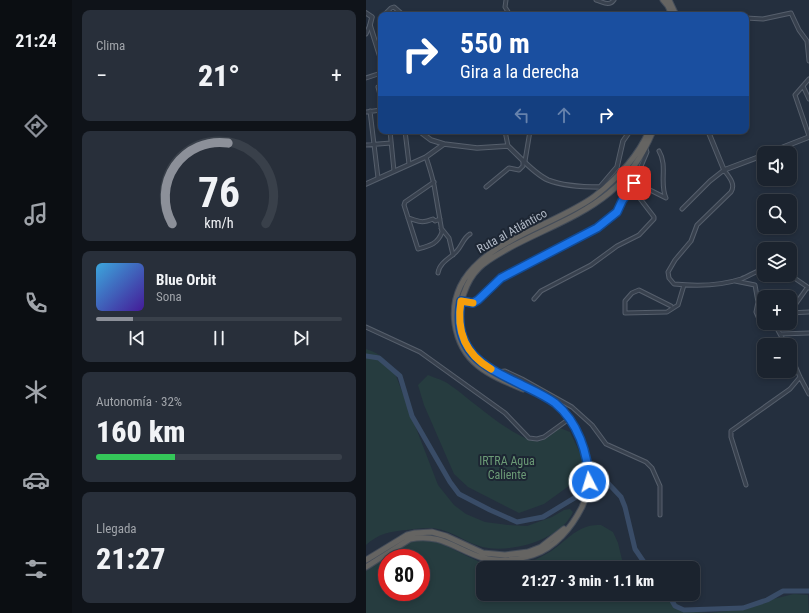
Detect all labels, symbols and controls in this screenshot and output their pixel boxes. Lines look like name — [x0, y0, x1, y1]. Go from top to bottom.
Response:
text: 550 m — [460, 27, 530, 60]
icon: right — [394, 28, 446, 80]
text: 21:24 — [15, 30, 57, 51]
text: Clima — [96, 38, 125, 53]
text: 21° — [198, 58, 240, 93]
text: Gira a la derecha — [460, 61, 579, 82]
text: − — [96, 63, 107, 88]
text: + — [331, 63, 342, 88]
icon: left — [511, 104, 533, 126]
icon: ahead — [553, 104, 575, 126]
icon: right — [595, 104, 617, 126]
icon: directions — [22, 112, 50, 140]
map controls — [757, 146, 797, 378]
button: sound — [757, 146, 797, 186]
pin — [617, 166, 651, 200]
text: 76 — [198, 168, 240, 217]
icon: arrive — [623, 172, 645, 194]
button: search — [757, 194, 797, 234]
icon: music — [22, 200, 50, 228]
street label: Ruta al Atlántico — [474, 206, 550, 256]
text: km/h — [204, 214, 234, 230]
button: layers — [757, 242, 797, 282]
text: Blue Orbit — [156, 271, 216, 289]
icon: phone — [22, 289, 50, 317]
text: Sona — [156, 289, 182, 304]
button: + — [757, 290, 797, 330]
icon: previous — [126, 327, 148, 349]
icon: pause — [208, 327, 230, 349]
icon: next — [290, 327, 312, 349]
button: − — [757, 338, 797, 378]
icon: climate — [22, 378, 50, 406]
text: Autonomía · 32% — [96, 394, 182, 409]
text: 160 km — [96, 414, 185, 449]
park label: IRTRA Agua Caliente — [479, 454, 535, 482]
position arrow — [568, 461, 610, 503]
icon: car — [22, 466, 50, 494]
text: Llegada — [96, 521, 137, 536]
text: 21:27 — [96, 541, 165, 576]
speed limit sign: 80 — [378, 549, 430, 601]
icon: filters — [22, 555, 50, 583]
text: 21:27 · 3 min · 1.1 km — [522, 572, 654, 590]

